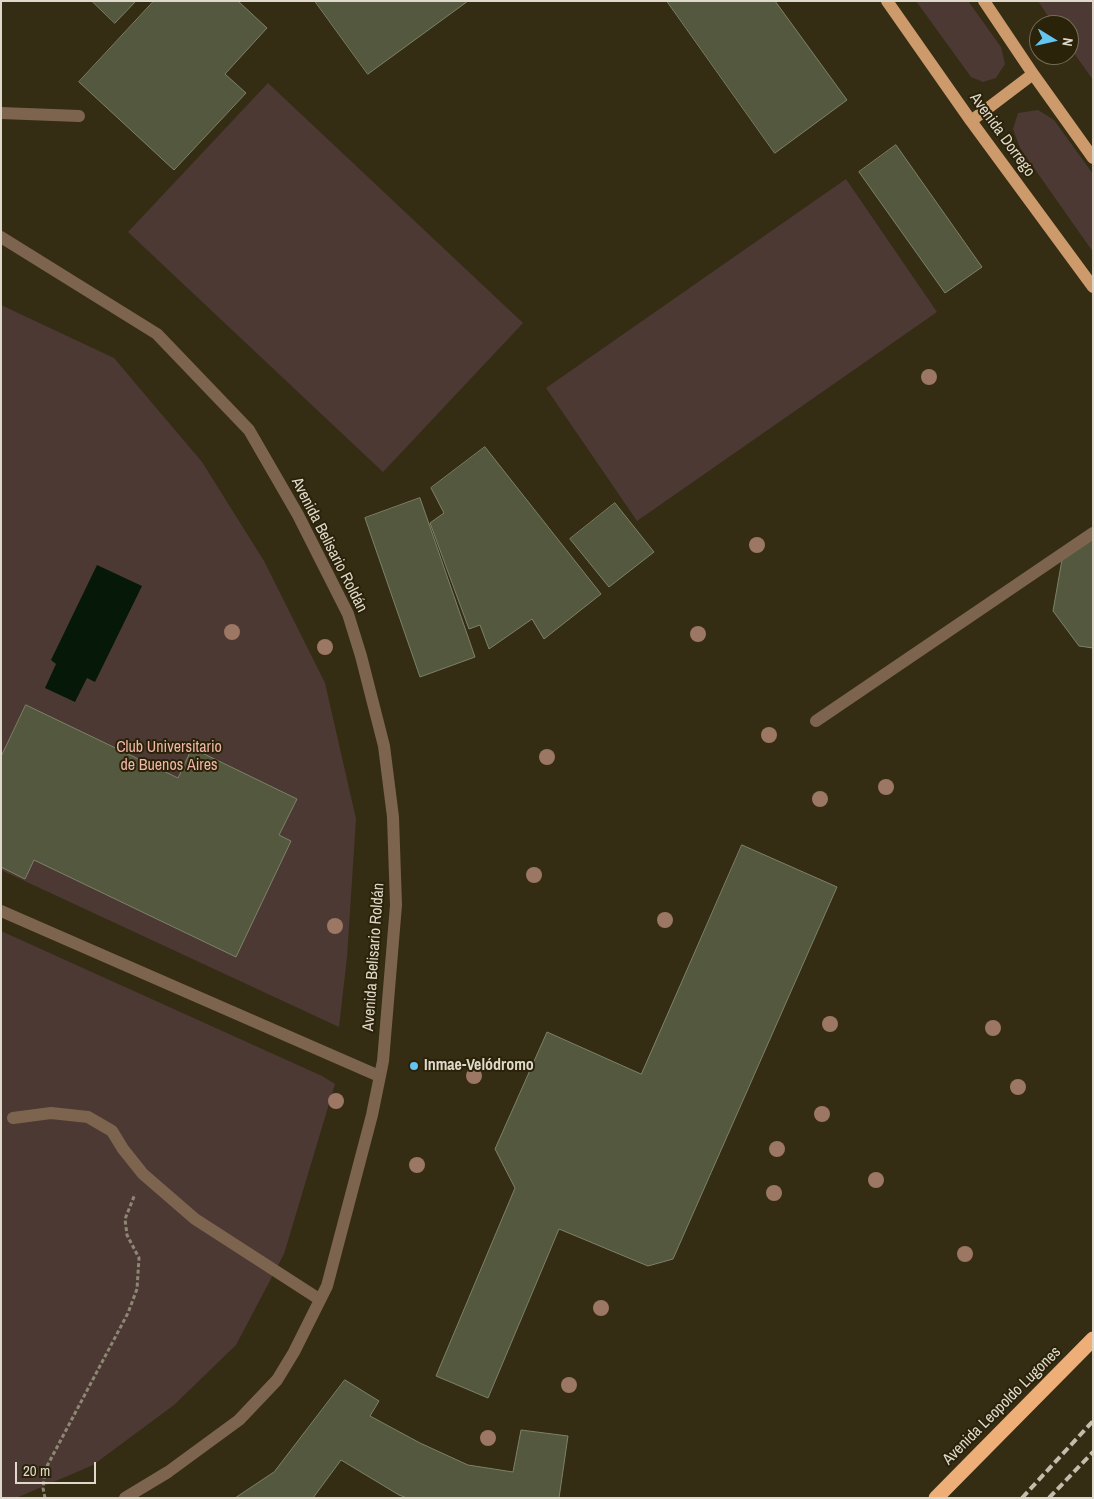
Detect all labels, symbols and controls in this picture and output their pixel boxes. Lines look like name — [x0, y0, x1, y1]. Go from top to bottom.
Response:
north arrow — [1029, 15, 1079, 65]
text: N — [1058, 37, 1077, 48]
street label: Avenida Dorrego — [965, 89, 1039, 181]
street label: Avenida Belisario Roldán — [287, 474, 371, 616]
park label: Club Universitario de Buenos Aires — [116, 738, 222, 776]
street label: Avenida Belisario Roldán — [359, 882, 389, 1032]
place label: Inmae-Velódromo — [424, 1056, 534, 1076]
marker: Inmae-Velódromo — [408, 1060, 420, 1072]
street label: Avenida Leopoldo Lugones — [939, 1343, 1065, 1469]
scale bar — [18, 1452, 99, 1484]
text: 20 m — [23, 1460, 50, 1481]

